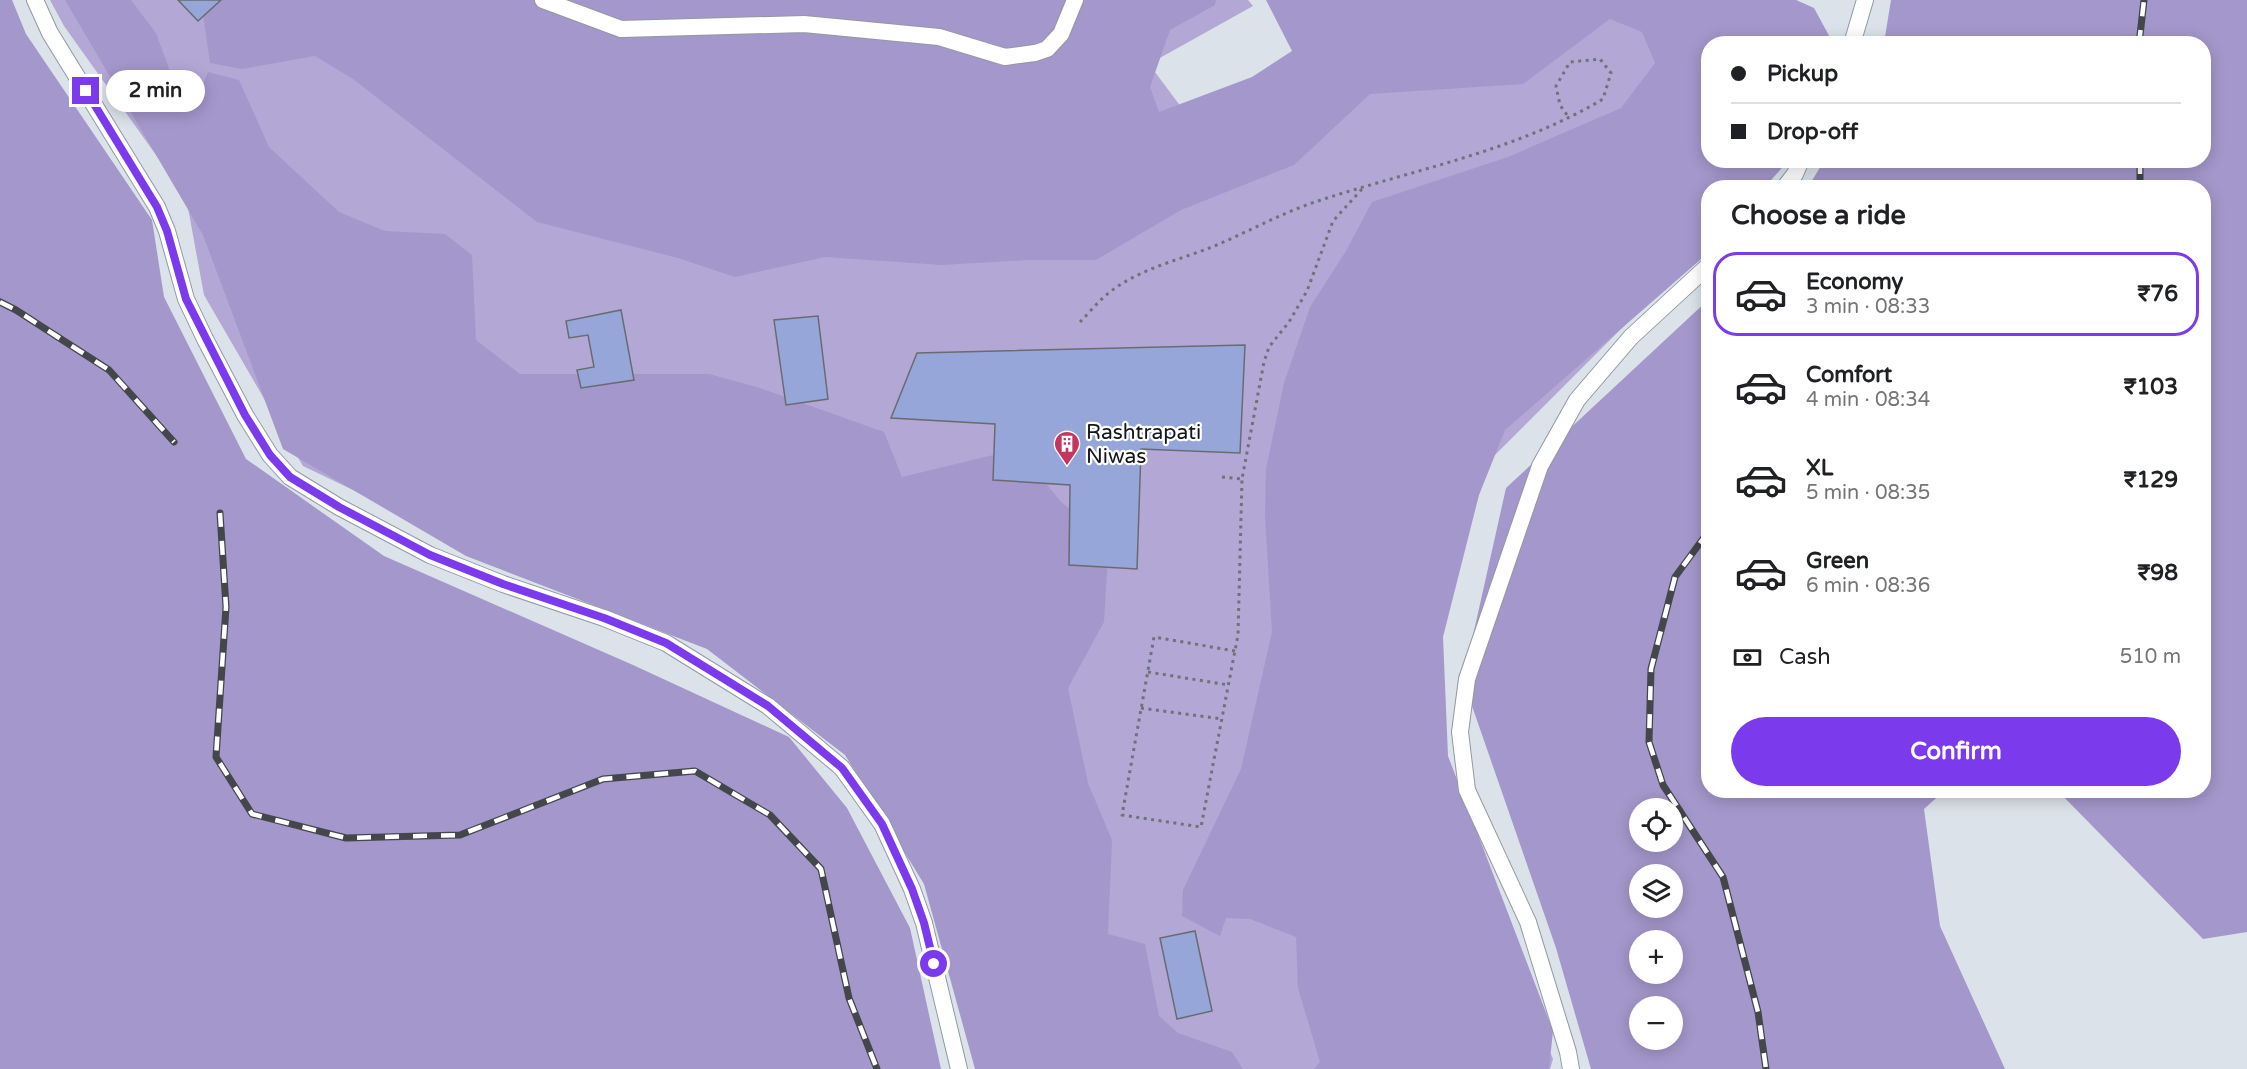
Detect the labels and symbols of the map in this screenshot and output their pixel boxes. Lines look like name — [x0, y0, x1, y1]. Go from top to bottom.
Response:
callout: 2 min — [107, 70, 206, 112]
route end — [72, 77, 99, 104]
place label: Rashtrapati Niwas — [1086, 420, 1201, 469]
building icon: Rashtrapati Niwas — [1052, 429, 1082, 467]
route start — [920, 950, 947, 977]

